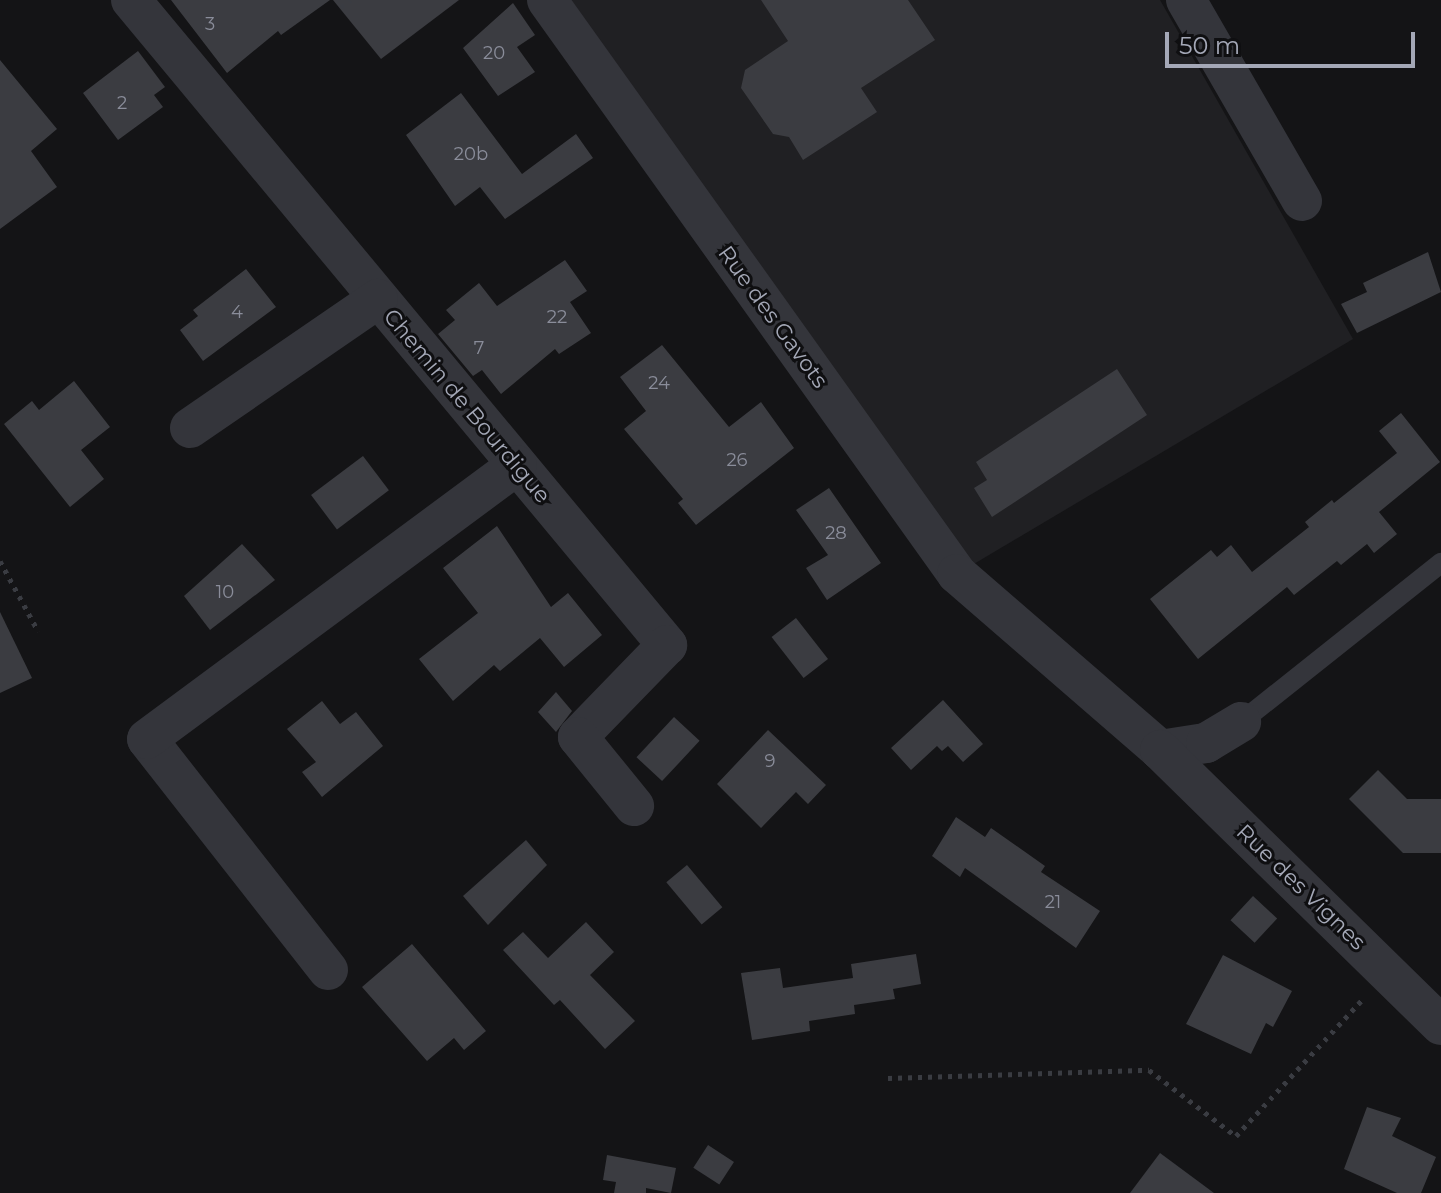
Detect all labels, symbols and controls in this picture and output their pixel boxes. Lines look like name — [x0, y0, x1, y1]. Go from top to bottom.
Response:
house number: 3 — [205, 13, 215, 35]
scale bar — [1169, 16, 1419, 66]
text: 50 m — [1179, 31, 1240, 60]
house number: 20 — [483, 42, 505, 64]
house number: 2 — [117, 92, 127, 114]
house number: 20b — [454, 143, 488, 165]
street label: Rue des Gavots — [713, 241, 833, 393]
house number: 4 — [231, 301, 243, 323]
street label: Chemin de Bourdigue — [378, 304, 556, 508]
house number: 22 — [547, 306, 567, 328]
house number: 7 — [474, 337, 484, 359]
house number: 24 — [648, 372, 670, 394]
house number: 26 — [726, 449, 748, 471]
house number: 28 — [825, 522, 847, 544]
house number: 10 — [216, 581, 234, 603]
house number: 9 — [765, 750, 775, 772]
street label: Rue des Vignes — [1231, 819, 1371, 955]
house number: 21 — [1045, 891, 1061, 913]

